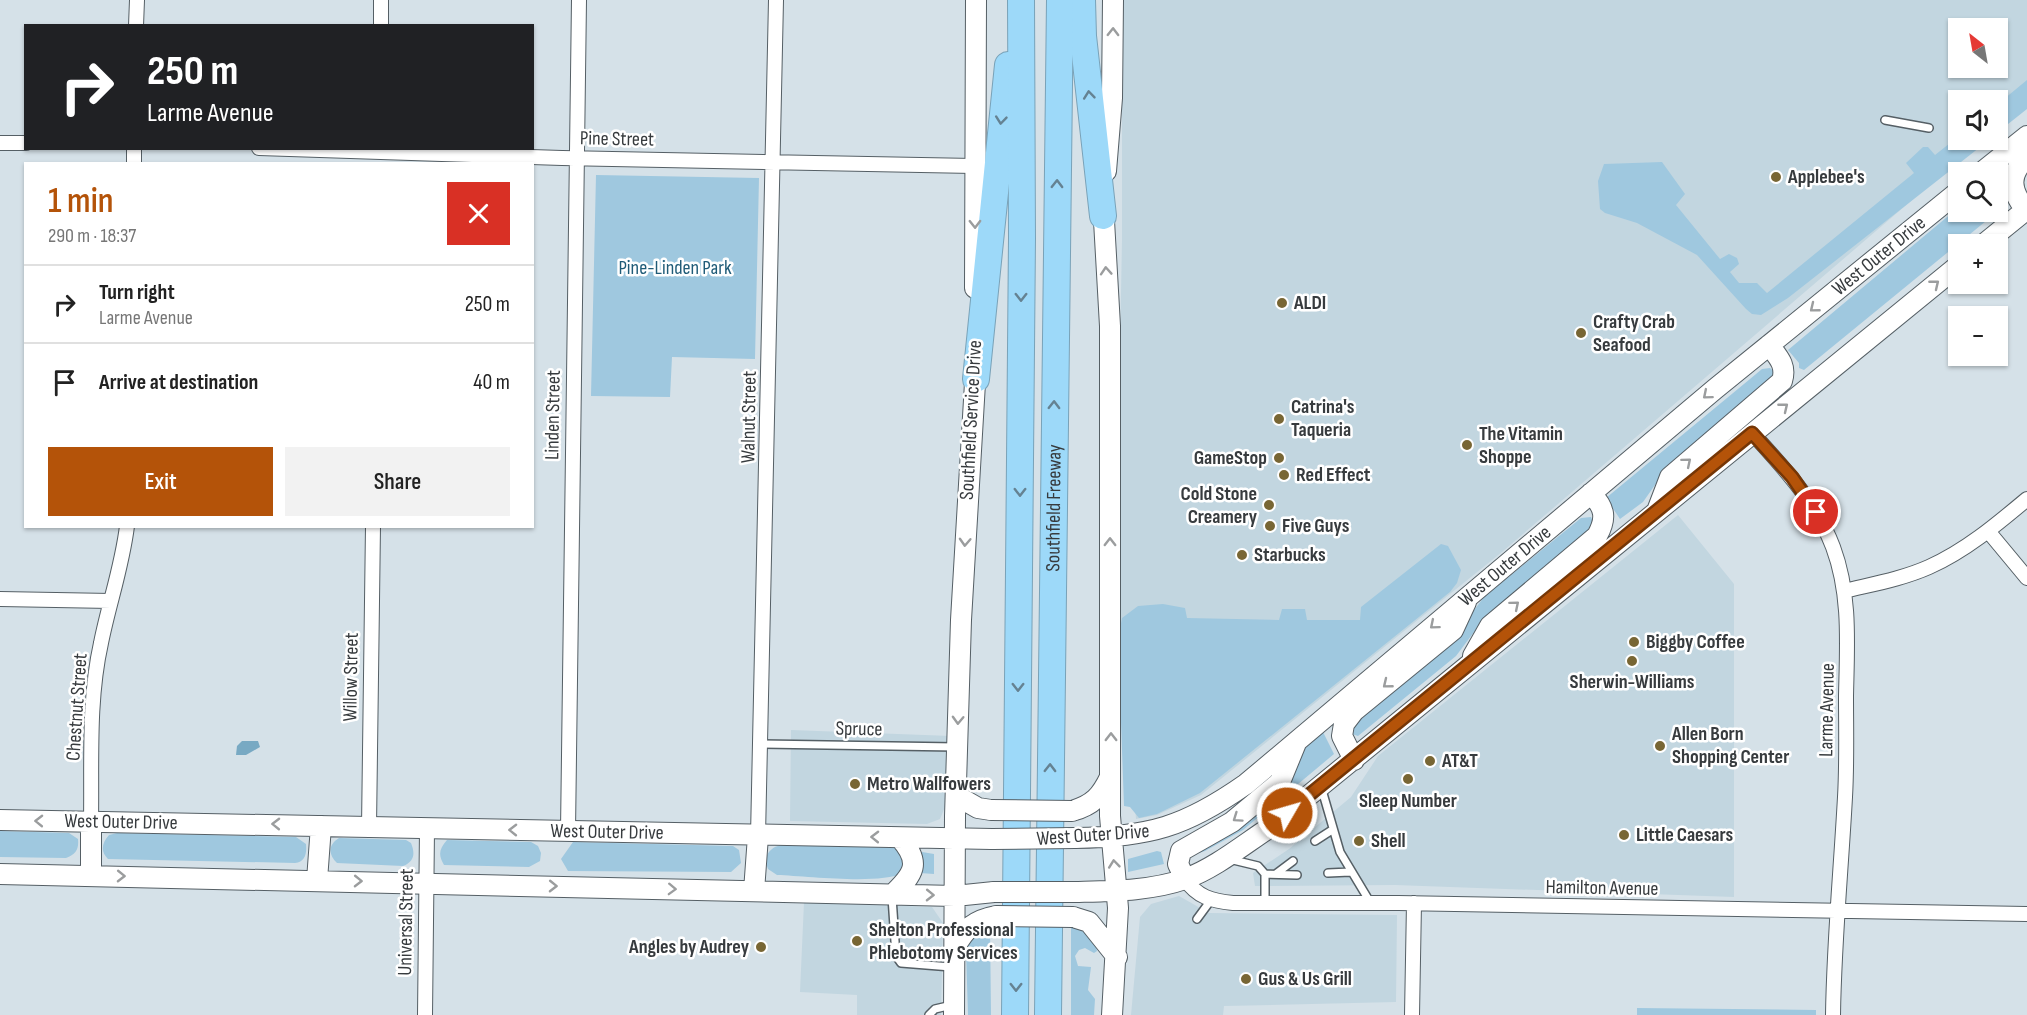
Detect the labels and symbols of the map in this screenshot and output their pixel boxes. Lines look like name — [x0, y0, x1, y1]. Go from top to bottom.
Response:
north arrow — [1948, 18, 2008, 78]
one-way arrow — [1106, 27, 1119, 36]
one-way arrow — [1083, 90, 1096, 100]
one-way arrow — [995, 116, 1008, 125]
street label: Pine Street — [580, 126, 654, 152]
place label: Applebee's — [1787, 165, 1865, 189]
marker: Applebee's — [1769, 170, 1783, 184]
one-way arrow — [1051, 179, 1063, 188]
street label: West Outer Drive — [1827, 211, 1931, 301]
one-way arrow — [968, 220, 981, 229]
park label: Pine-Linden Park — [618, 256, 732, 280]
one-way arrow — [1100, 266, 1113, 275]
one-way arrow — [1928, 281, 1939, 292]
place label: ALDI — [1293, 291, 1326, 315]
one-way arrow — [1015, 292, 1027, 301]
marker: ALDI — [1275, 296, 1289, 310]
one-way arrow — [1810, 301, 1821, 312]
place label: Crafty Crab Seafood — [1593, 310, 1675, 357]
marker: Crafty Crab Seafood — [1574, 326, 1588, 340]
street label: Southfield Service Drive — [955, 340, 987, 500]
street label: Linden Street — [540, 370, 566, 460]
street label: Walnut Street — [736, 371, 762, 463]
one-way arrow — [1703, 388, 1714, 399]
place label: Catrina's Taqueria — [1291, 395, 1355, 442]
one-way arrow — [1048, 400, 1060, 409]
one-way arrow — [1777, 403, 1788, 414]
marker: Catrina's Taqueria — [1272, 412, 1286, 426]
place label: The Vitamin Shoppe — [1479, 422, 1563, 469]
marker: The Vitamin Shoppe — [1460, 438, 1474, 452]
street label: Southfield Freeway — [1041, 444, 1067, 572]
place label: GameStop — [1194, 446, 1267, 470]
marker: GameStop — [1272, 451, 1286, 465]
one-way arrow — [1680, 459, 1691, 470]
place label: Red Effect — [1296, 463, 1371, 487]
marker: Red Effect — [1277, 468, 1291, 482]
place label: Cold Stone Creamery — [1181, 482, 1258, 529]
pin — [1790, 486, 1841, 537]
one-way arrow — [1014, 487, 1026, 496]
marker: Cold Stone Creamery — [1262, 498, 1276, 512]
place label: Five Guys — [1282, 514, 1350, 538]
marker: Five Guys — [1263, 519, 1277, 533]
street label: West Outer Drive — [1454, 520, 1556, 612]
one-way arrow — [958, 537, 971, 546]
one-way arrow — [1104, 538, 1116, 547]
place label: Starbucks — [1254, 543, 1326, 567]
marker: Starbucks — [1235, 548, 1249, 562]
one-way arrow — [1508, 601, 1519, 612]
one-way arrow — [1430, 618, 1441, 629]
place label: Biggby Coffee — [1646, 630, 1745, 654]
street label: Willow Street — [338, 632, 364, 722]
marker: Biggby Coffee — [1627, 635, 1641, 649]
street label: Chestnut Street — [61, 652, 93, 762]
marker: Sherwin-Williams — [1625, 654, 1639, 668]
street label: Larme Avenue — [1814, 663, 1840, 757]
place label: Sherwin-Williams — [1570, 670, 1695, 694]
one-way arrow — [1383, 677, 1394, 688]
one-way arrow — [1012, 682, 1024, 691]
one-way arrow — [952, 716, 964, 725]
street label: Spruce — [835, 717, 883, 741]
place label: Allen Born Shopping Center — [1671, 722, 1789, 769]
one-way arrow — [1105, 733, 1117, 742]
marker: Allen Born Shopping Center — [1653, 739, 1667, 753]
place label: AT&T — [1441, 749, 1478, 773]
marker: AT&T — [1423, 754, 1437, 768]
one-way arrow — [1044, 763, 1056, 772]
place label: Metro Wallfowers — [867, 772, 991, 796]
marker: Sleep Number — [1401, 772, 1415, 786]
marker: Metro Wallfowers — [848, 777, 862, 791]
position arrow — [1255, 781, 1319, 845]
place label: Sleep Number — [1359, 789, 1457, 813]
street label: West Outer Drive — [64, 809, 178, 835]
one-way arrow — [1232, 811, 1243, 822]
one-way arrow — [34, 814, 43, 827]
one-way arrow — [271, 818, 280, 830]
street label: West Outer Drive — [550, 819, 664, 845]
street label: West Outer Drive — [1036, 819, 1150, 851]
place label: Little Caesars — [1636, 823, 1734, 847]
one-way arrow — [508, 824, 517, 836]
marker: Little Caesars — [1617, 828, 1631, 842]
place label: Shell — [1371, 829, 1406, 853]
one-way arrow — [871, 831, 880, 844]
marker: Shell — [1352, 834, 1366, 848]
one-way arrow — [1108, 860, 1121, 869]
street label: Universal Street — [393, 868, 419, 976]
one-way arrow — [117, 870, 126, 883]
one-way arrow — [354, 875, 363, 888]
street label: Hamilton Avenue — [1545, 875, 1659, 901]
one-way arrow — [549, 879, 558, 892]
one-way arrow — [668, 883, 677, 895]
one-way arrow — [926, 889, 935, 901]
place label: Shelton Professional Phlebotomy Services — [869, 918, 1018, 965]
marker: Shelton Professional Phlebotomy Services — [850, 934, 864, 948]
place label: Angles by Audrey — [628, 935, 750, 959]
marker: Angles by Audrey — [754, 940, 768, 954]
place label: Gus & Us Grill — [1258, 967, 1352, 991]
marker: Gus & Us Grill — [1239, 972, 1253, 986]
one-way arrow — [1010, 982, 1022, 991]

